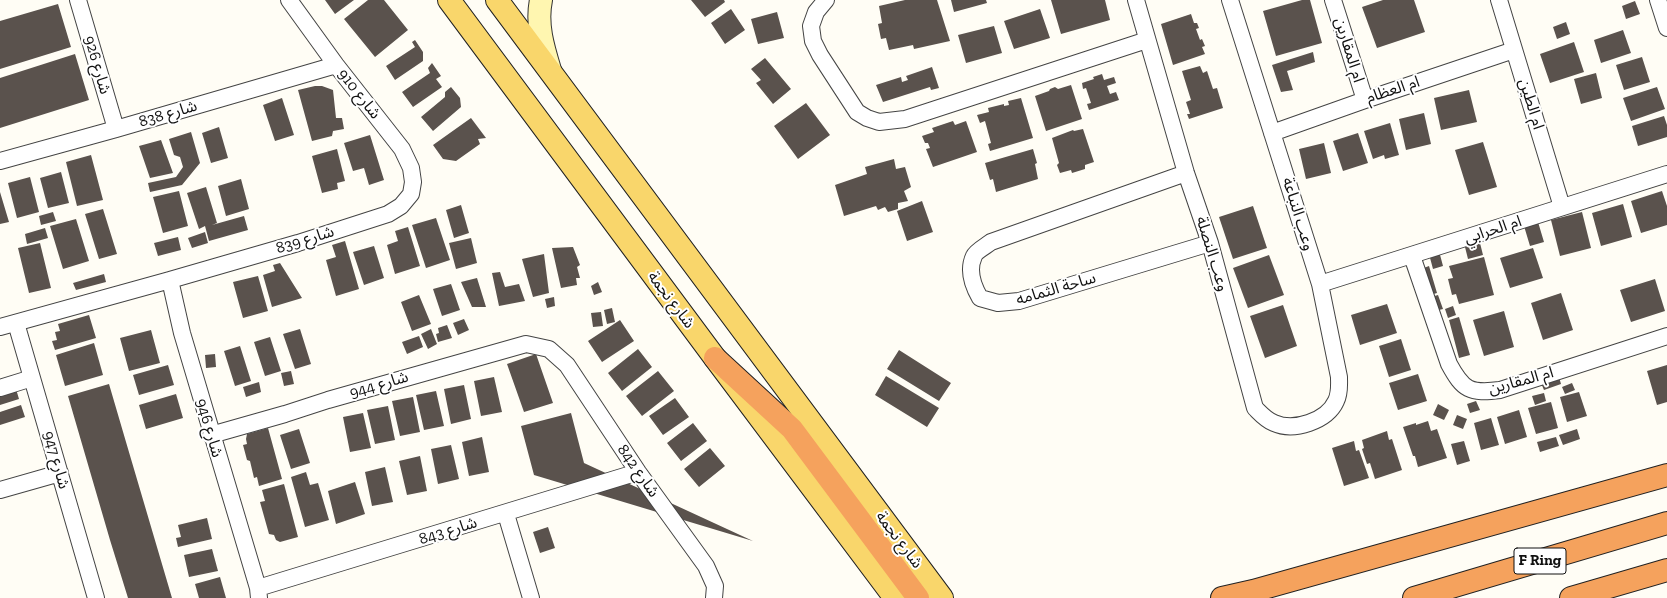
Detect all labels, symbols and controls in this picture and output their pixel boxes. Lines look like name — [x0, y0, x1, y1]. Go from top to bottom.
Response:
street label: ام المقارين — [1330, 15, 1368, 85]
street label: شارع 926 — [79, 33, 115, 97]
street label: شارع 910 — [333, 65, 385, 123]
street label: ام العظام — [1364, 72, 1422, 108]
street label: ام الطين — [1514, 76, 1548, 132]
street label: شارع 838 — [137, 97, 199, 131]
street label: وعب النباعة — [1278, 175, 1318, 253]
street label: ام الحرابي — [1462, 212, 1524, 248]
street label: وعب النصلة — [1191, 214, 1233, 294]
street label: شارع 839 — [274, 222, 336, 258]
street label: شارع نجمة — [643, 268, 699, 332]
street label: ساحة الثمامه — [1014, 268, 1098, 310]
street label: ام المقارين — [1486, 363, 1556, 399]
street label: شارع 944 — [347, 367, 411, 403]
street label: شارع 946 — [191, 396, 227, 460]
street label: شارع 947 — [39, 429, 73, 491]
street label: شارع 842 — [613, 441, 663, 501]
street label: شارع نجمة — [871, 508, 927, 572]
street label: شارع 843 — [417, 513, 479, 549]
road number: F Ring — [1514, 548, 1566, 574]

